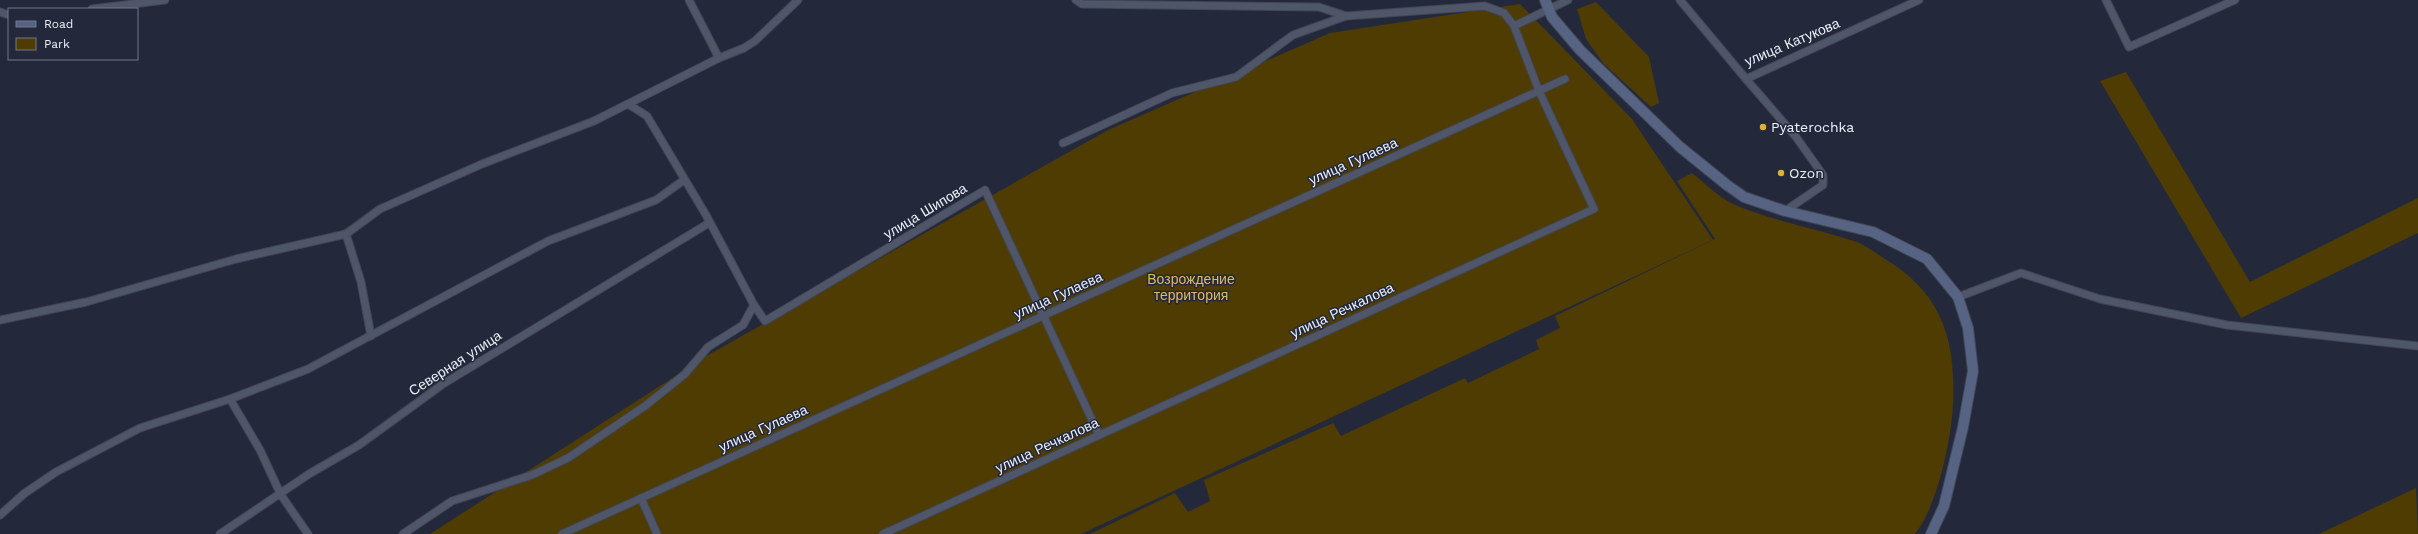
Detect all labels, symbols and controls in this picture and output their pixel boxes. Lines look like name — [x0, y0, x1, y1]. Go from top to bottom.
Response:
legend — [8, 8, 138, 60]
street label: улица Катукова — [1742, 15, 1842, 69]
text: Road — [44, 17, 73, 31]
text: Park — [44, 37, 70, 51]
place label: Pyaterochka — [1771, 119, 1854, 135]
marker: Pyaterochka — [1758, 122, 1768, 132]
street label: улица Гулаева — [1306, 134, 1400, 188]
place label: Ozon — [1789, 165, 1824, 181]
marker: Ozon — [1776, 168, 1786, 178]
street label: улица Шипова — [880, 180, 970, 242]
street label: улица Гулаева — [1011, 268, 1105, 322]
park label: Возрождение территория — [1147, 271, 1235, 303]
street label: улица Речкалова — [1288, 279, 1396, 341]
street label: Северная улица — [406, 327, 504, 399]
street label: улица Гулаева — [716, 401, 810, 455]
street label: улица Речкалова — [993, 414, 1101, 476]

